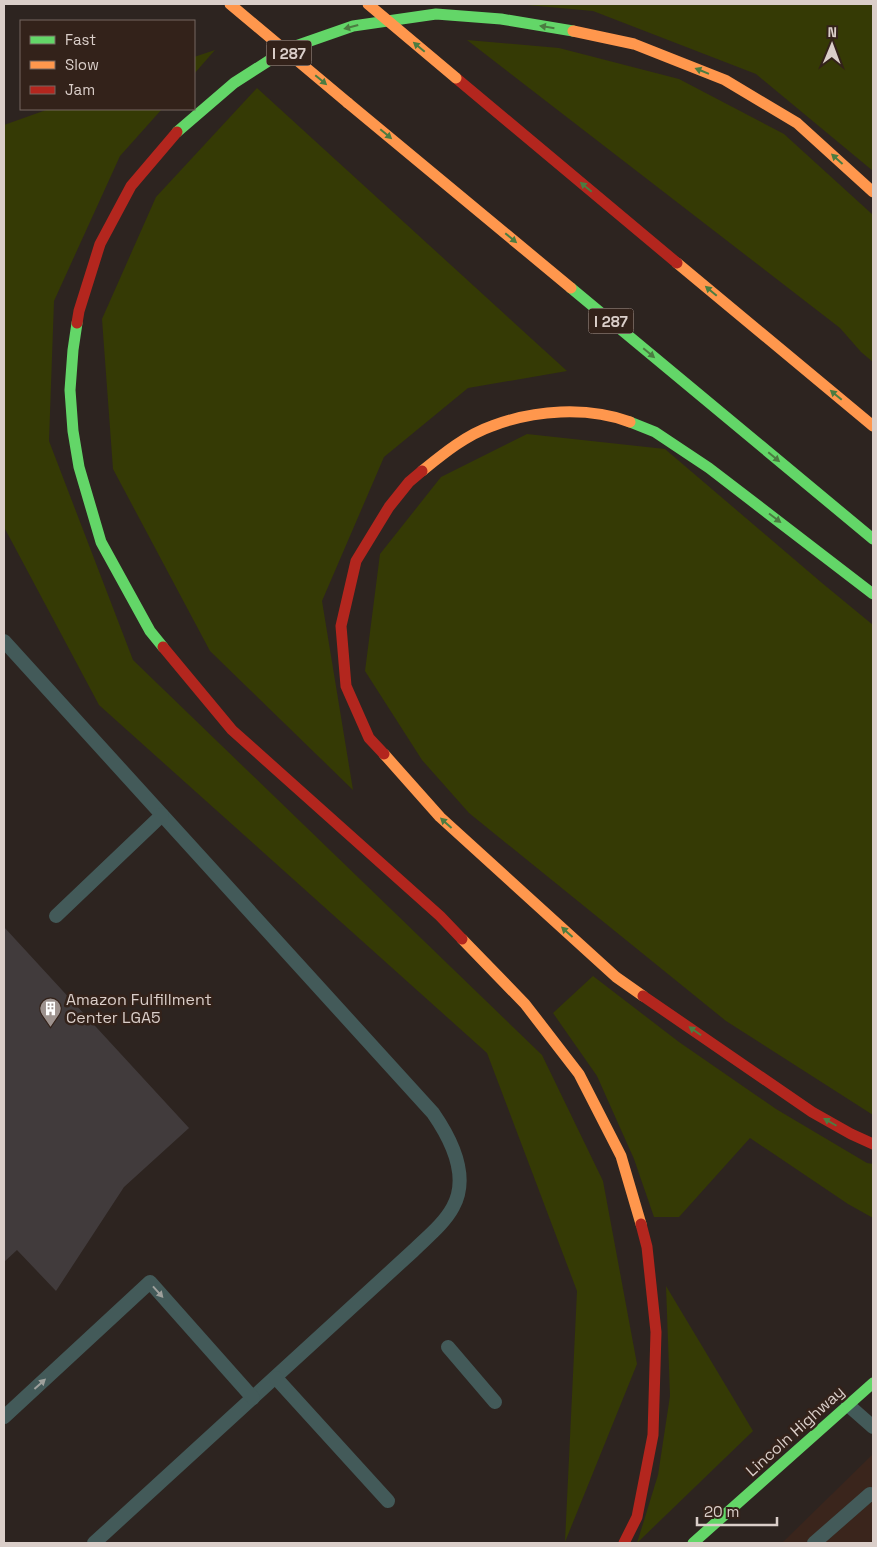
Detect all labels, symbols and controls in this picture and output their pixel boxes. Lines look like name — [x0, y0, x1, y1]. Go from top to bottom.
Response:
legend — [20, 20, 195, 110]
north arrow — [807, 20, 857, 70]
one-way arrow — [538, 22, 554, 30]
text: N — [827, 23, 837, 41]
one-way arrow — [344, 24, 359, 32]
text: Fast — [65, 30, 96, 49]
road number: I 287 — [266, 40, 312, 66]
one-way arrow — [412, 41, 425, 52]
text: Slow — [65, 55, 99, 74]
one-way arrow — [695, 67, 710, 74]
one-way arrow — [315, 74, 327, 85]
text: Jam — [65, 80, 95, 99]
one-way arrow — [379, 129, 392, 140]
one-way arrow — [832, 153, 844, 165]
one-way arrow — [580, 181, 593, 192]
one-way arrow — [505, 232, 517, 243]
one-way arrow — [705, 285, 718, 296]
road number: I 287 — [588, 308, 634, 334]
one-way arrow — [643, 347, 655, 359]
one-way arrow — [830, 389, 843, 400]
one-way arrow — [767, 451, 780, 462]
one-way arrow — [768, 513, 781, 524]
one-way arrow — [441, 817, 453, 829]
one-way arrow — [561, 926, 573, 938]
place label: Amazon Fulfillment Center LGA5 — [66, 989, 212, 1028]
building icon: Amazon Fulfillment Center LGA5 — [38, 996, 62, 1027]
one-way arrow — [688, 1026, 702, 1036]
one-way arrow — [823, 1117, 836, 1126]
one-way arrow — [153, 1285, 164, 1298]
one-way arrow — [33, 1378, 45, 1390]
street label: Lincoln Highway — [741, 1381, 849, 1481]
scale bar — [697, 1494, 777, 1526]
text: 20 m — [704, 1502, 739, 1521]

